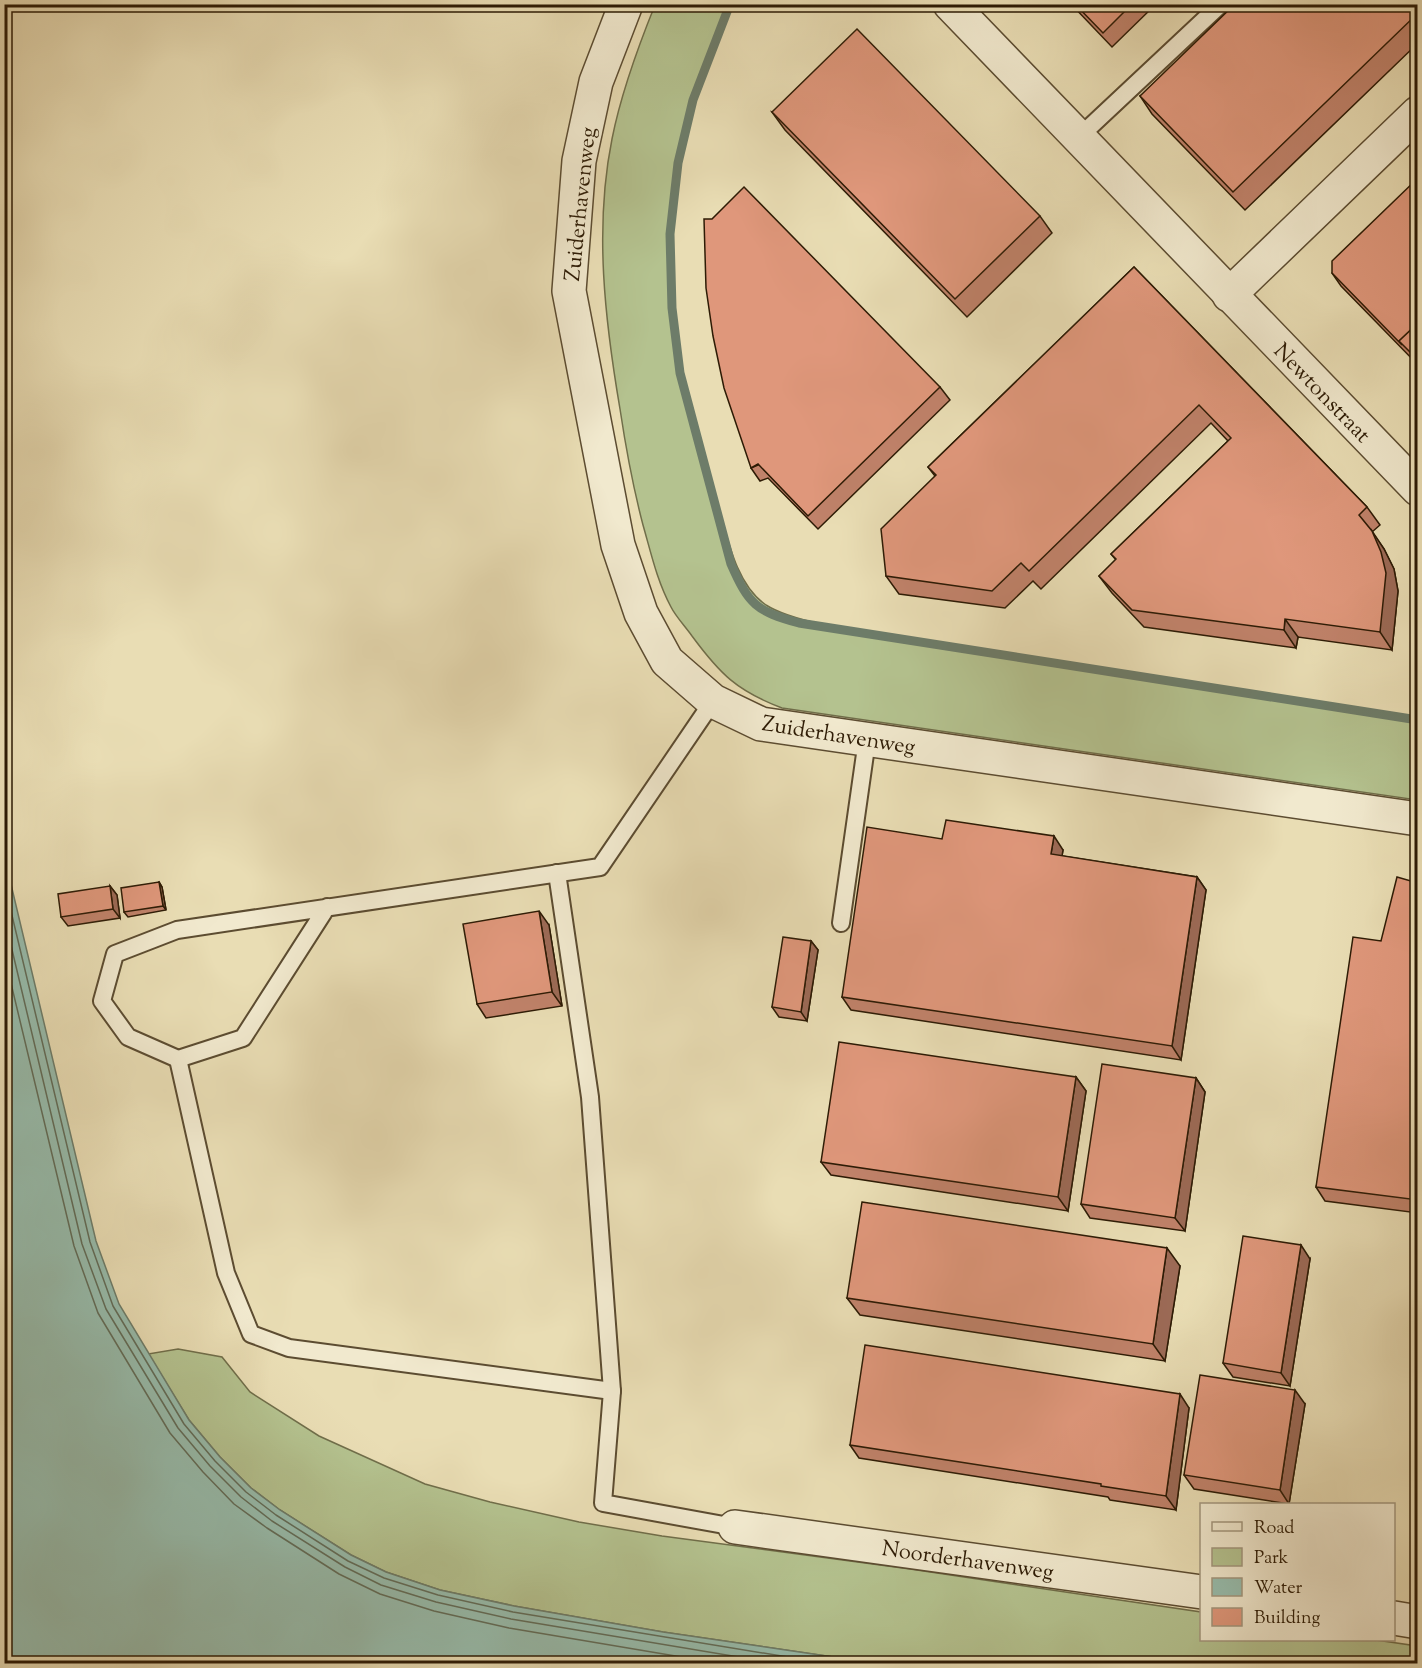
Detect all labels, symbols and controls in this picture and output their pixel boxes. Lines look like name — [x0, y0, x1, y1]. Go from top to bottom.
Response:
street label: Zuiderhavenweg — [558, 125, 606, 283]
street label: Newtonstraat — [1265, 337, 1377, 452]
street label: Zuiderhavenweg — [760, 709, 918, 765]
legend — [1200, 1503, 1395, 1641]
text: Road — [1254, 1516, 1294, 1542]
street label: Noorderhavenweg — [880, 1534, 1056, 1590]
text: Park — [1254, 1546, 1289, 1572]
text: Water — [1254, 1576, 1303, 1602]
text: Building — [1254, 1606, 1320, 1632]

